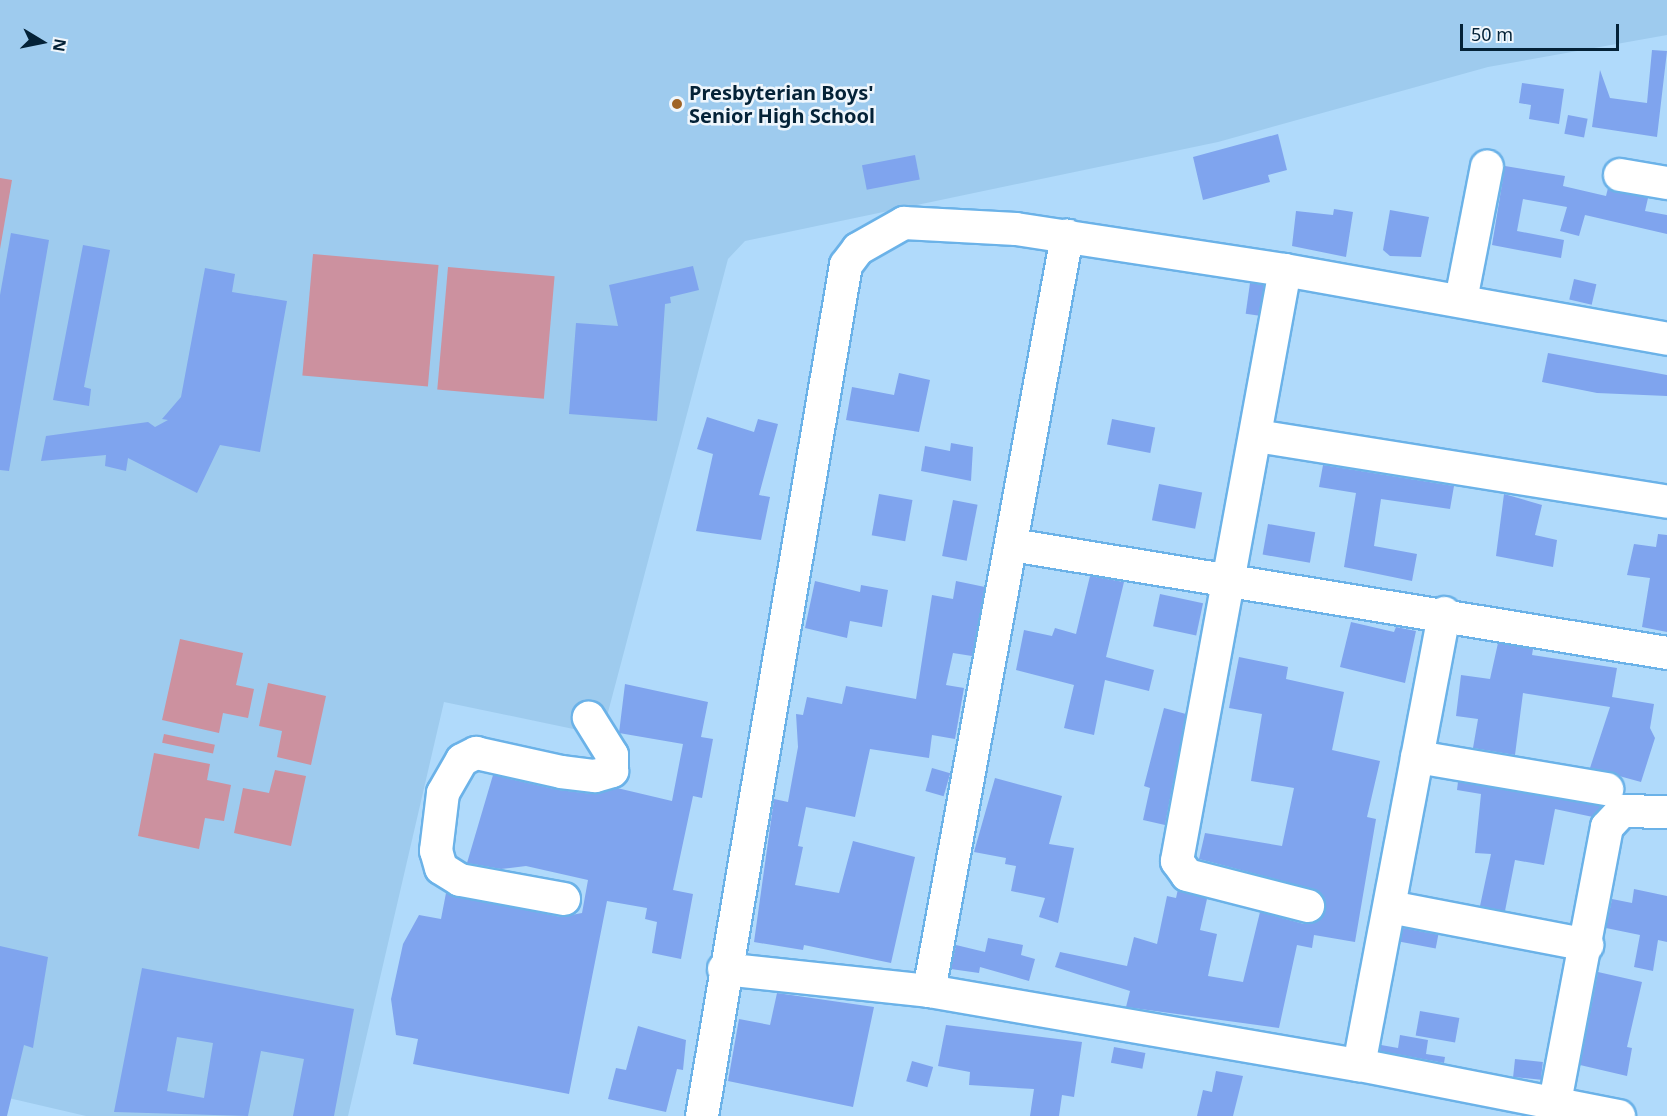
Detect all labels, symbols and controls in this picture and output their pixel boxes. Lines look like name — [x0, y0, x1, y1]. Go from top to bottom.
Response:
north arrow — [12, 12, 72, 72]
scale bar — [1463, 12, 1622, 50]
text: 50 m — [1471, 22, 1513, 46]
text: N — [48, 37, 72, 53]
place label: Presbyterian Boys' Senior High School — [689, 80, 875, 127]
marker: Presbyterian Boys' Senior High School — [670, 97, 684, 111]

